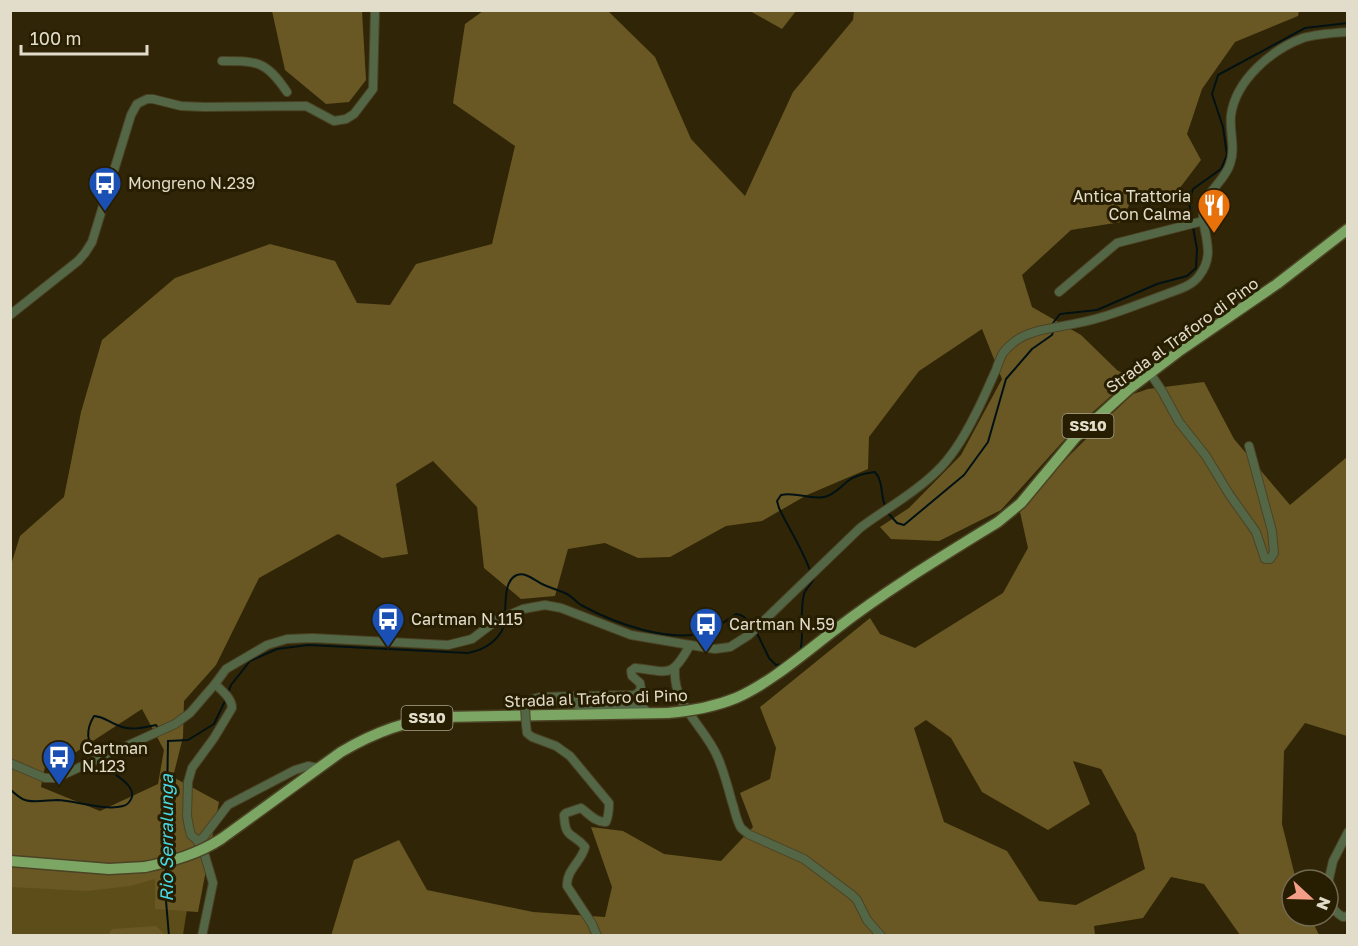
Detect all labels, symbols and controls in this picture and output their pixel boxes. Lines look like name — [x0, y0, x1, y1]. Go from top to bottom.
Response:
scale bar — [21, 18, 147, 56]
text: 100 m — [30, 27, 81, 49]
bus stop icon: Mongreno N.239 — [87, 165, 123, 212]
place label: Mongreno N.239 — [128, 173, 255, 193]
place label: Antica Trattoria Con Calma — [1073, 186, 1191, 224]
restaurant icon: Antica Trattoria Con Calma — [1196, 187, 1232, 234]
street label: Strada al Traforo di Pino — [1102, 273, 1262, 397]
road number: SS10 — [1062, 414, 1114, 438]
bus stop icon: Cartman N.115 — [370, 601, 406, 648]
bus stop icon: Cartman N.59 — [688, 606, 724, 653]
place label: Cartman N.115 — [411, 609, 523, 629]
place label: Cartman N.59 — [729, 614, 835, 634]
street label: Strada al Traforo di Pino — [504, 685, 688, 711]
road number: SS10 — [402, 706, 452, 730]
place label: Cartman N.123 — [82, 738, 148, 776]
bus stop icon: Cartman N.123 — [41, 739, 77, 786]
water label: Rio Serralunga — [155, 774, 177, 902]
north arrow — [1280, 868, 1340, 928]
text: N — [1312, 894, 1335, 913]

